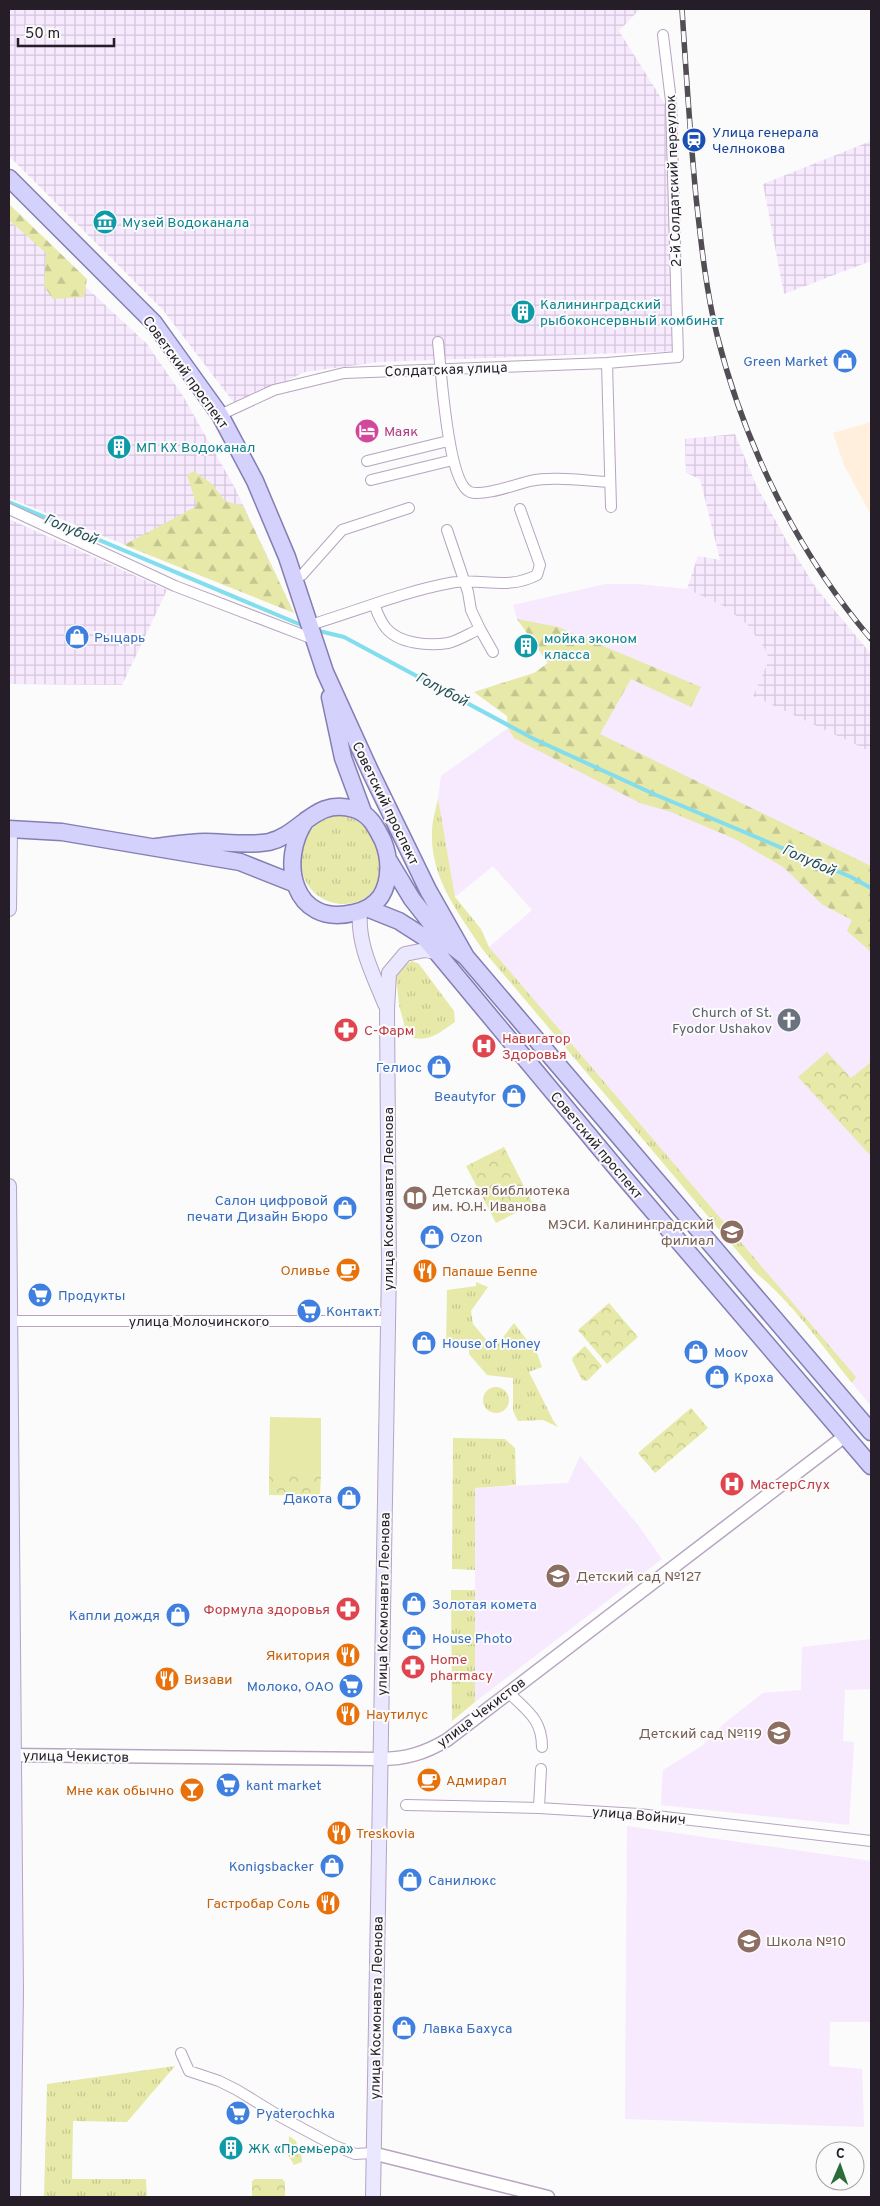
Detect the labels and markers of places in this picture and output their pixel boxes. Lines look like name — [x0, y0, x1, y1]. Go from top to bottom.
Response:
place label: Улица генерала Челнокова — [712, 125, 819, 158]
station icon: Улица генерала Челнокова — [681, 127, 707, 153]
museum icon: Музей Водоканала — [92, 209, 118, 235]
place label: Музей Водоканала — [122, 215, 249, 232]
place label: Калининградский рыбоконсервный комбинат — [540, 297, 724, 330]
building icon: Калининградский рыбоконсервный комбинат — [510, 299, 536, 325]
shop icon: Green Market — [832, 348, 858, 374]
place label: Green Market — [743, 354, 828, 371]
hotel icon: Маяк — [354, 418, 380, 444]
place label: Маяк — [384, 424, 418, 441]
building icon: МП КХ Водоканал — [106, 434, 132, 460]
place label: МП КХ Водоканал — [136, 440, 255, 457]
shop icon: Рыцарь — [64, 624, 90, 650]
place label: Рыцарь — [94, 630, 145, 647]
place label: мойка эконом класса — [544, 631, 637, 664]
building icon: мойка эконом класса — [513, 633, 539, 659]
place label: Church of St. Fyodor Ushakov — [672, 1005, 772, 1038]
church icon: Church of St. Fyodor Ushakov — [776, 1007, 802, 1033]
pharmacy icon: С-Фарм — [333, 1017, 359, 1043]
place label: С-Фарм — [364, 1023, 414, 1040]
place label: Навигатор Здоровья — [502, 1031, 571, 1064]
hospital icon: Навигатор Здоровья — [471, 1033, 497, 1059]
shop icon: Гелиос — [426, 1054, 452, 1080]
place label: Гелиос — [376, 1060, 422, 1077]
shop icon: Beautyfor — [501, 1083, 527, 1109]
place label: Beautyfor — [434, 1089, 497, 1106]
place label: Детская библиотека им. Ю.Н. Иванова — [432, 1183, 570, 1216]
library icon: Детская библиотека им. Ю.Н. Иванова — [402, 1185, 428, 1211]
place label: Салон цифровой печати Дизайн Бюро — [187, 1193, 328, 1226]
shop icon: Салон цифровой печати Дизайн Бюро — [332, 1195, 358, 1221]
place label: МЭСИ. Калининградский филиал — [548, 1217, 714, 1250]
school or university icon: МЭСИ. Калининградский филиал — [719, 1219, 745, 1245]
shop icon: Ozon — [419, 1224, 445, 1250]
place label: Ozon — [450, 1230, 483, 1247]
cafe icon: Оливье — [335, 1257, 361, 1283]
restaurant icon: Папаше Беппе — [412, 1258, 438, 1284]
place label: Оливье — [280, 1263, 330, 1280]
place label: Папаше Беппе — [442, 1264, 538, 1281]
supermarket icon: Продукты — [27, 1282, 53, 1308]
place label: Продукты — [58, 1288, 125, 1305]
supermarket icon: Контакт — [296, 1298, 322, 1324]
place label: Контакт — [326, 1304, 379, 1321]
shop icon: House of Honey — [411, 1330, 437, 1356]
place label: House of Honey — [442, 1336, 541, 1353]
shop icon: Moov — [683, 1339, 709, 1365]
place label: Moov — [714, 1345, 748, 1362]
shop icon: Кроха — [704, 1364, 730, 1390]
place label: Кроха — [734, 1370, 774, 1387]
hospital icon: МастерСлух — [719, 1471, 745, 1497]
place label: МастерСлух — [750, 1477, 830, 1494]
shop icon: Дакота — [336, 1485, 362, 1511]
place label: Дакота — [283, 1491, 332, 1508]
school or university icon: Детский сад №127 — [545, 1563, 571, 1589]
place label: Детский сад №127 — [576, 1569, 701, 1586]
shop icon: Золотая комета — [401, 1591, 427, 1617]
pharmacy icon: Формула здоровья — [335, 1596, 361, 1622]
place label: Золотая комета — [432, 1597, 537, 1614]
shop icon: Капли дождя — [165, 1602, 191, 1628]
place label: Формула здоровья — [204, 1602, 330, 1619]
place label: Капли дождя — [69, 1608, 160, 1625]
shop icon: House Photo — [401, 1625, 427, 1651]
place label: House Photo — [432, 1631, 513, 1648]
restaurant icon: Якитория — [335, 1642, 361, 1668]
place label: Якитория — [265, 1648, 330, 1665]
place label: Home pharmacy — [430, 1652, 493, 1685]
pharmacy icon: Home pharmacy — [400, 1654, 426, 1680]
restaurant icon: Визави — [154, 1666, 180, 1692]
place label: Визави — [184, 1672, 233, 1689]
supermarket icon: Молоко, ОАО — [338, 1673, 364, 1699]
place label: Молоко, ОАО — [247, 1679, 334, 1696]
restaurant icon: Наутилус — [335, 1701, 361, 1727]
place label: Наутилус — [366, 1707, 428, 1724]
school or university icon: Детский сад №119 — [766, 1720, 792, 1746]
place label: Детский сад №119 — [639, 1726, 762, 1743]
cafe icon: Адмирал — [416, 1767, 442, 1793]
supermarket icon: kant market — [215, 1772, 241, 1798]
place label: Адмирал — [446, 1773, 507, 1790]
bar icon: Мне как обычно — [179, 1777, 205, 1803]
place label: kant market — [246, 1778, 321, 1795]
place label: Мне как обычно — [66, 1783, 174, 1800]
restaurant icon: Treskovia — [326, 1820, 352, 1846]
place label: Treskovia — [356, 1826, 415, 1843]
shop icon: Konigsbacker — [319, 1853, 345, 1879]
place label: Konigsbacker — [229, 1859, 315, 1876]
shop icon: Санилюкс — [397, 1867, 423, 1893]
place label: Санилюкс — [428, 1873, 497, 1890]
restaurant icon: Гастробар Соль — [315, 1890, 341, 1916]
place label: Гастробар Соль — [206, 1896, 310, 1913]
school or university icon: Школа №10 — [736, 1928, 762, 1954]
place label: Школа №10 — [766, 1934, 846, 1951]
shop icon: Лавка Бахуса — [391, 2015, 417, 2041]
place label: Лавка Бахуса — [422, 2021, 512, 2038]
supermarket icon: Pyaterochka — [225, 2100, 251, 2126]
place label: Pyaterochka — [256, 2106, 335, 2123]
building icon: ЖК «Премьера» — [218, 2135, 244, 2161]
place label: ЖК «Премьера» — [248, 2141, 353, 2158]

